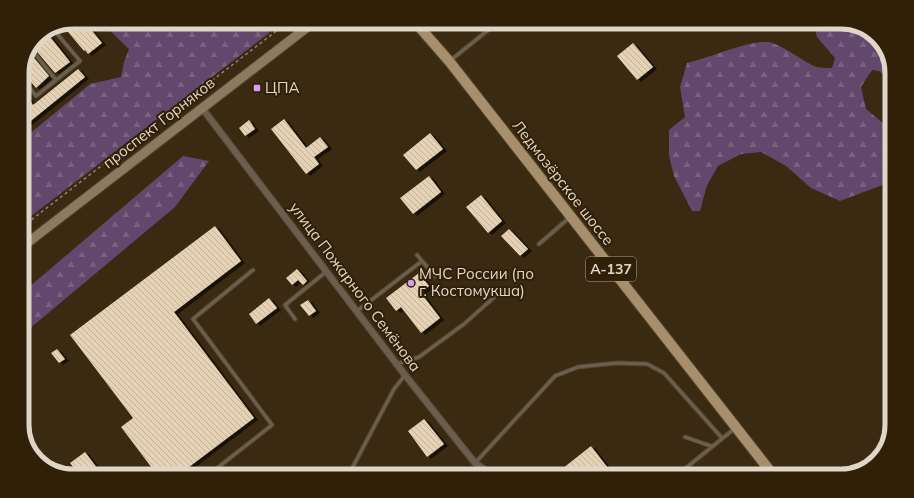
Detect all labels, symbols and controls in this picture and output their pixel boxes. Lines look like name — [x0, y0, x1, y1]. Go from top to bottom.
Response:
street label: проспект Горняков — [99, 73, 219, 172]
place label: ЦПА — [265, 78, 300, 97]
marker: ЦПА — [252, 83, 262, 93]
street label: Ледмозёрское шоссе — [509, 116, 618, 249]
street label: улица Пожарного Семёнова — [285, 198, 425, 375]
road number: А-137 — [586, 257, 636, 281]
place label: МЧС России (по г. Костомукша) — [419, 264, 534, 300]
marker: МЧС России (по г. Костомукша) — [406, 278, 416, 288]

